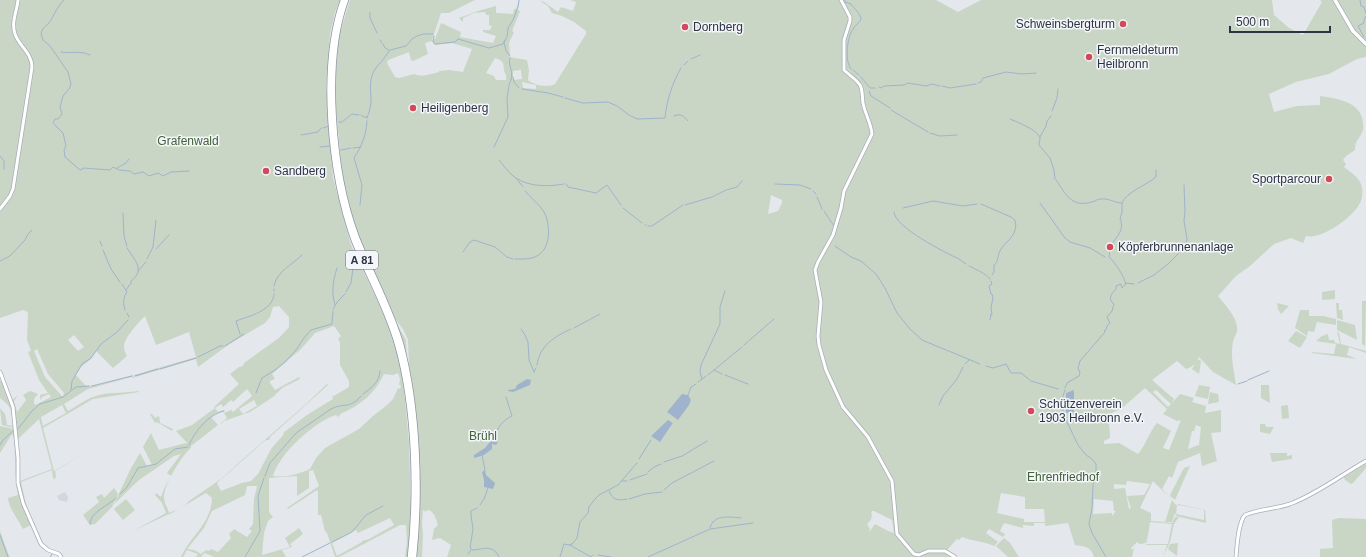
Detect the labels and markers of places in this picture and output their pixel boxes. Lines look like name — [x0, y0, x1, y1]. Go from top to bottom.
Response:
place label: Schweinsbergturm — [1016, 17, 1115, 31]
marker: Schweinsbergturm — [1118, 19, 1128, 29]
place label: Dornberg — [693, 20, 743, 34]
marker: Dornberg — [680, 22, 690, 32]
place label: Fernmeldeturm Heilbronn — [1097, 43, 1178, 71]
marker: Fernmeldeturm Heilbronn — [1084, 52, 1094, 62]
place label: Heiligenberg — [421, 101, 488, 115]
marker: Heiligenberg — [408, 103, 418, 113]
place label: Sandberg — [274, 164, 326, 178]
marker: Sandberg — [261, 166, 271, 176]
place label: Sportparcour — [1252, 172, 1321, 186]
marker: Sportparcour — [1324, 174, 1334, 184]
place label: Köpferbrunnenanlage — [1118, 240, 1234, 254]
marker: Köpferbrunnenanlage — [1105, 242, 1115, 252]
place label: Schützenverein 1903 Heilbronn e.V. — [1039, 397, 1144, 425]
marker: Schützenverein 1903 Heilbronn e.V. — [1026, 406, 1036, 416]

